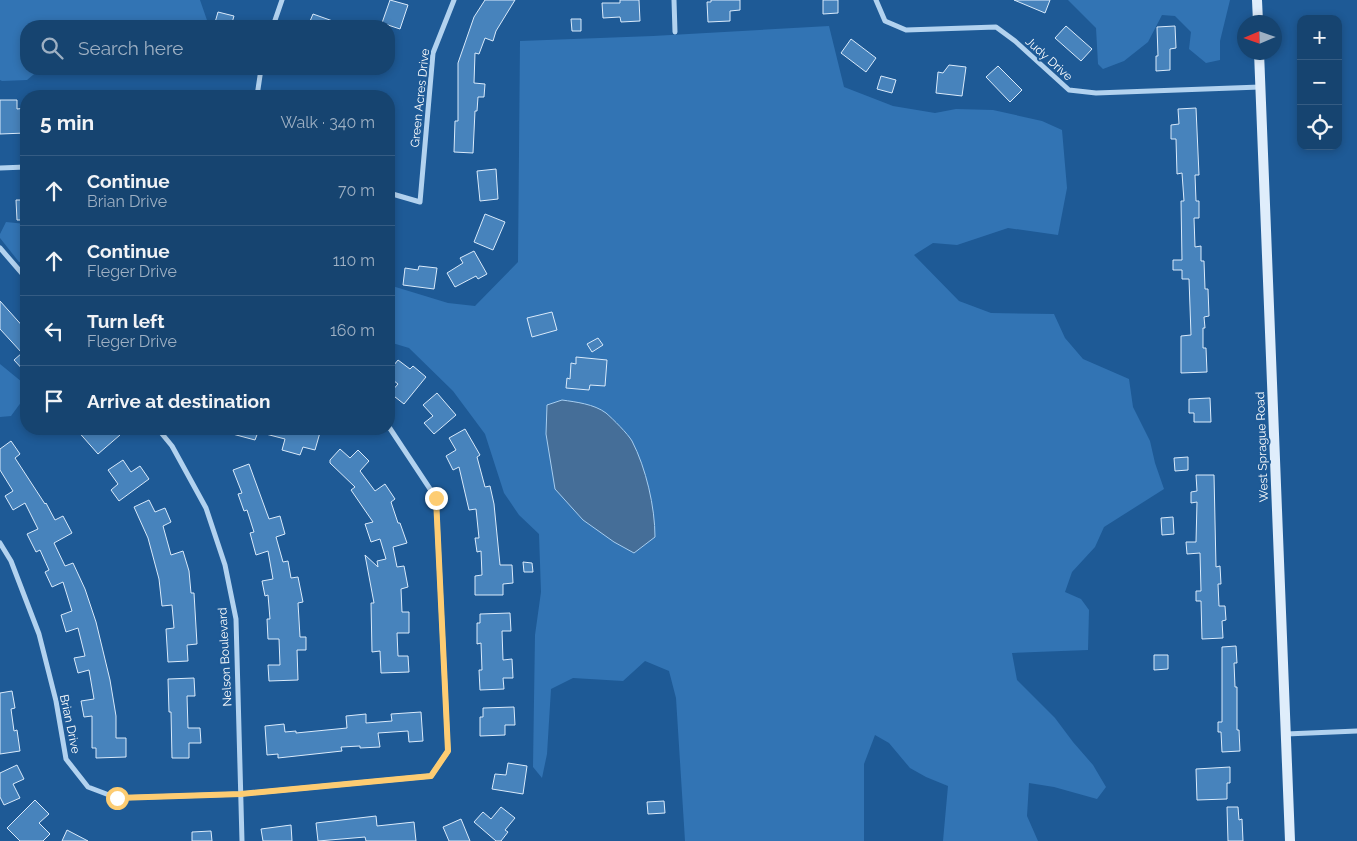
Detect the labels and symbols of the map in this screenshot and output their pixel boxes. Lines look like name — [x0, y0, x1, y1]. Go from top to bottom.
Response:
north arrow — [1237, 15, 1282, 60]
street label: Judy Drive — [1023, 34, 1075, 84]
street label: Green Acres Drive — [408, 48, 432, 148]
street label: West Sprague Road — [1253, 392, 1271, 502]
route end — [425, 487, 448, 510]
street label: Nelson Boulevard — [215, 607, 235, 707]
street label: Brian Drive — [57, 693, 83, 755]
route start — [106, 787, 129, 810]

